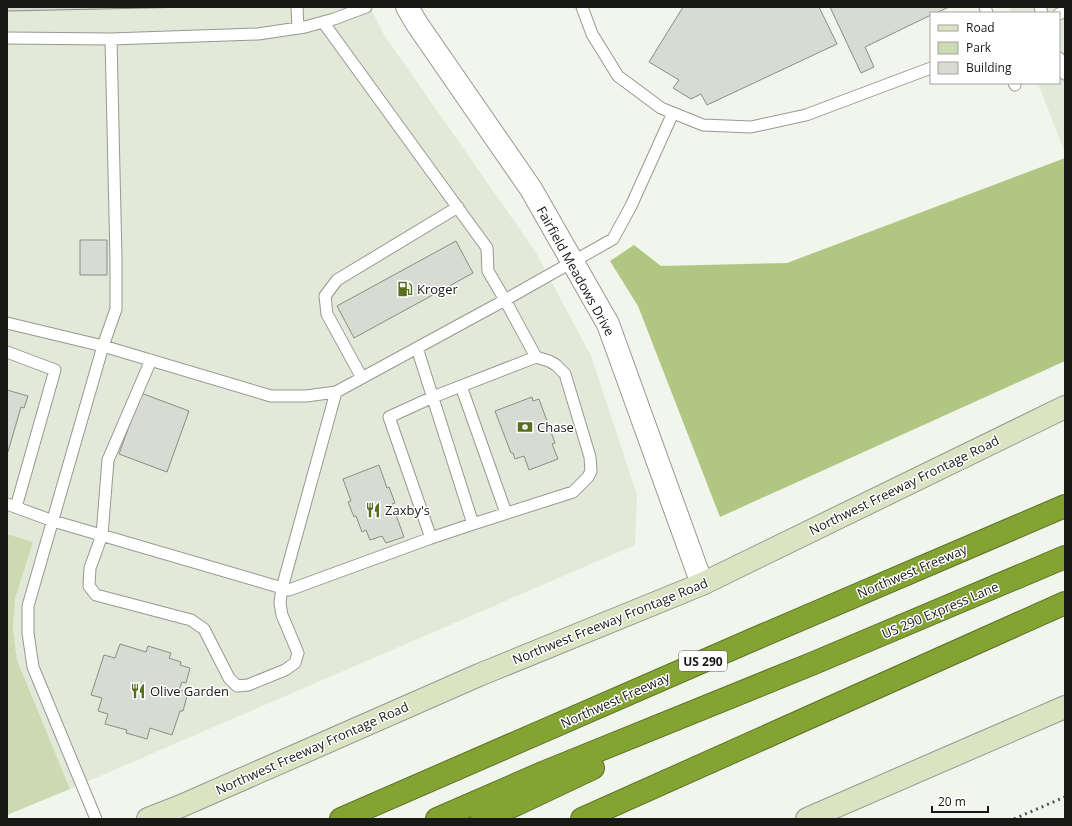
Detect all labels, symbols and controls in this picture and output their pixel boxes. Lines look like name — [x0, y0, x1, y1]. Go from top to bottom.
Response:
legend — [930, 12, 1060, 84]
text: Road — [966, 19, 995, 36]
text: Park — [966, 39, 992, 56]
text: Building — [966, 59, 1012, 76]
street label: Fairfield Meadows Drive — [533, 203, 619, 339]
fuel station icon: Kroger — [396, 280, 414, 298]
place label: Kroger — [417, 280, 458, 298]
bank icon: Chase — [516, 418, 534, 436]
place label: Chase — [537, 418, 574, 436]
street label: Northwest Freeway Frontage Road — [806, 431, 1002, 539]
restaurant icon: Zaxby's — [364, 501, 382, 519]
place label: Zaxby's — [385, 501, 430, 519]
street label: Northwest Freeway — [854, 540, 970, 602]
street label: Northwest Freeway Frontage Road — [510, 573, 710, 669]
street label: US 290 Express Lane — [879, 577, 1001, 643]
road number: US 290 — [679, 651, 727, 671]
street label: Northwest Freeway — [558, 668, 673, 732]
restaurant icon: Olive Garden — [129, 682, 147, 700]
place label: Olive Garden — [150, 682, 229, 700]
street label: Northwest Freeway Frontage Road — [213, 697, 411, 799]
scale bar — [932, 788, 988, 814]
text: 20 m — [938, 793, 966, 810]

